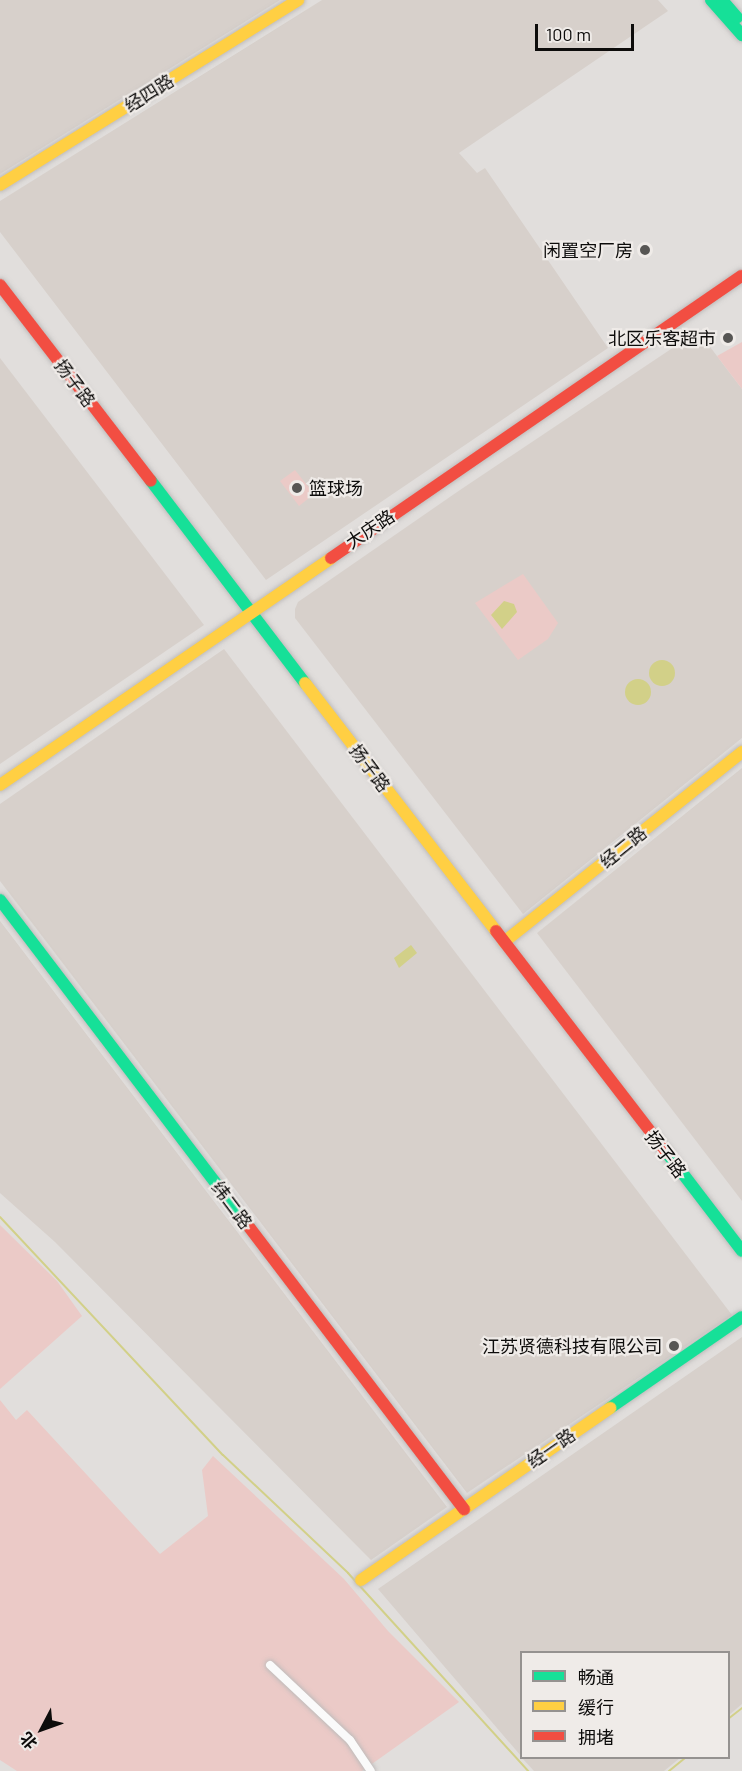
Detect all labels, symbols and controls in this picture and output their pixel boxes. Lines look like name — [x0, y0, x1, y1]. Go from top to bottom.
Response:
scale bar — [538, 12, 637, 50]
text: 100 m — [546, 23, 591, 45]
street label: 经四路 — [120, 70, 178, 116]
place label: 闲置空厂房 — [543, 239, 633, 261]
marker: 闲置空厂房 — [638, 243, 652, 257]
place label: 北区乐客超市 — [608, 327, 716, 349]
marker: 北区乐客超市 — [721, 331, 735, 345]
street label: 扬子路 — [50, 355, 100, 411]
place label: 篮球场 — [309, 477, 363, 499]
marker: 篮球场 — [290, 481, 304, 495]
street label: 大庆路 — [342, 505, 398, 553]
street label: 扬子路 — [345, 740, 395, 796]
street label: 经二路 — [595, 822, 651, 872]
street label: 扬子路 — [641, 1126, 691, 1182]
street label: 纬二路 — [207, 1177, 257, 1233]
place label: 江苏贤德科技有限公司 — [482, 1335, 662, 1357]
marker: 江苏贤德科技有限公司 — [667, 1339, 681, 1353]
street label: 经一路 — [523, 1424, 579, 1472]
legend — [520, 1651, 730, 1759]
text: 畅通 — [578, 1666, 614, 1688]
text: 缓行 — [578, 1696, 614, 1718]
north arrow — [12, 1699, 72, 1759]
text: 拥堵 — [578, 1726, 614, 1748]
text: 北 — [16, 1729, 40, 1753]

